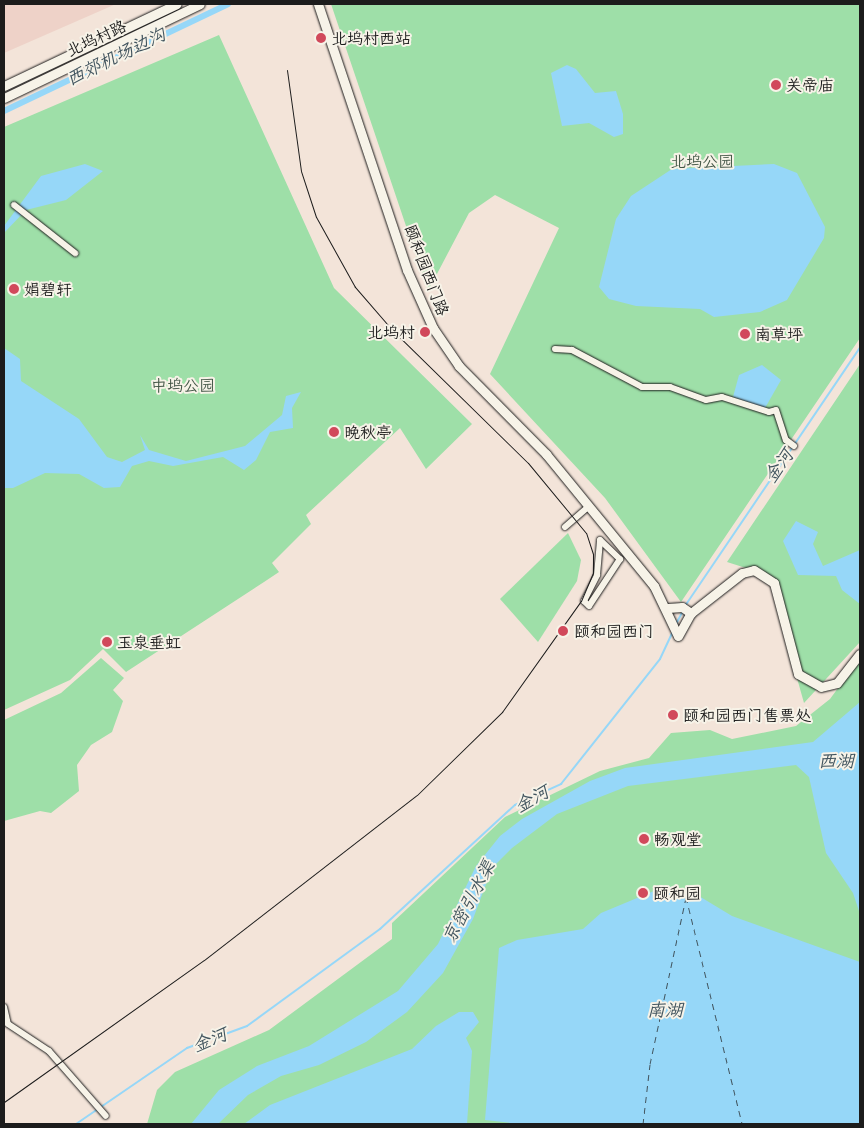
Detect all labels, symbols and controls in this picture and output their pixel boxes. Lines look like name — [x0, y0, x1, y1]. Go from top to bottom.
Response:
street label: 北坞村路 — [63, 16, 129, 60]
water label: 西郊机场边沟 — [63, 24, 169, 90]
place label: 北坞村西站 — [331, 28, 411, 48]
marker: 北坞村西站 — [315, 32, 327, 44]
place label: 关帝庙 — [786, 75, 834, 95]
marker: 关帝庙 — [770, 79, 782, 91]
park label: 北坞公园 — [670, 151, 734, 171]
street label: 颐和园西门路 — [401, 222, 453, 318]
place label: 娟碧轩 — [24, 279, 72, 299]
marker: 娟碧轩 — [8, 283, 20, 295]
place label: 北坞村 — [367, 322, 415, 342]
place label: 南草坪 — [755, 324, 803, 344]
marker: 北坞村 — [419, 326, 431, 338]
marker: 南草坪 — [739, 328, 751, 340]
park label: 中坞公园 — [151, 375, 215, 395]
place label: 晚秋亭 — [344, 422, 392, 442]
marker: 晚秋亭 — [328, 426, 340, 438]
water label: 金河 — [760, 445, 798, 487]
place label: 颐和园西门 — [574, 621, 654, 641]
marker: 颐和园西门 — [556, 624, 570, 638]
place label: 玉泉垂虹 — [117, 632, 181, 652]
marker: 玉泉垂虹 — [101, 636, 113, 648]
place label: 颐和园西门售票处 — [683, 705, 811, 725]
marker: 颐和园西门售票处 — [667, 709, 679, 721]
water label: 西湖 — [818, 750, 854, 772]
water label: 金河 — [511, 781, 553, 817]
place label: 畅观堂 — [654, 829, 702, 849]
marker: 畅观堂 — [638, 833, 650, 845]
water label: 京密引水渠 — [438, 857, 500, 947]
place label: 颐和园 — [653, 883, 701, 903]
marker: 颐和园 — [637, 887, 649, 899]
water label: 南湖 — [647, 999, 683, 1021]
water label: 金河 — [189, 1023, 231, 1057]

